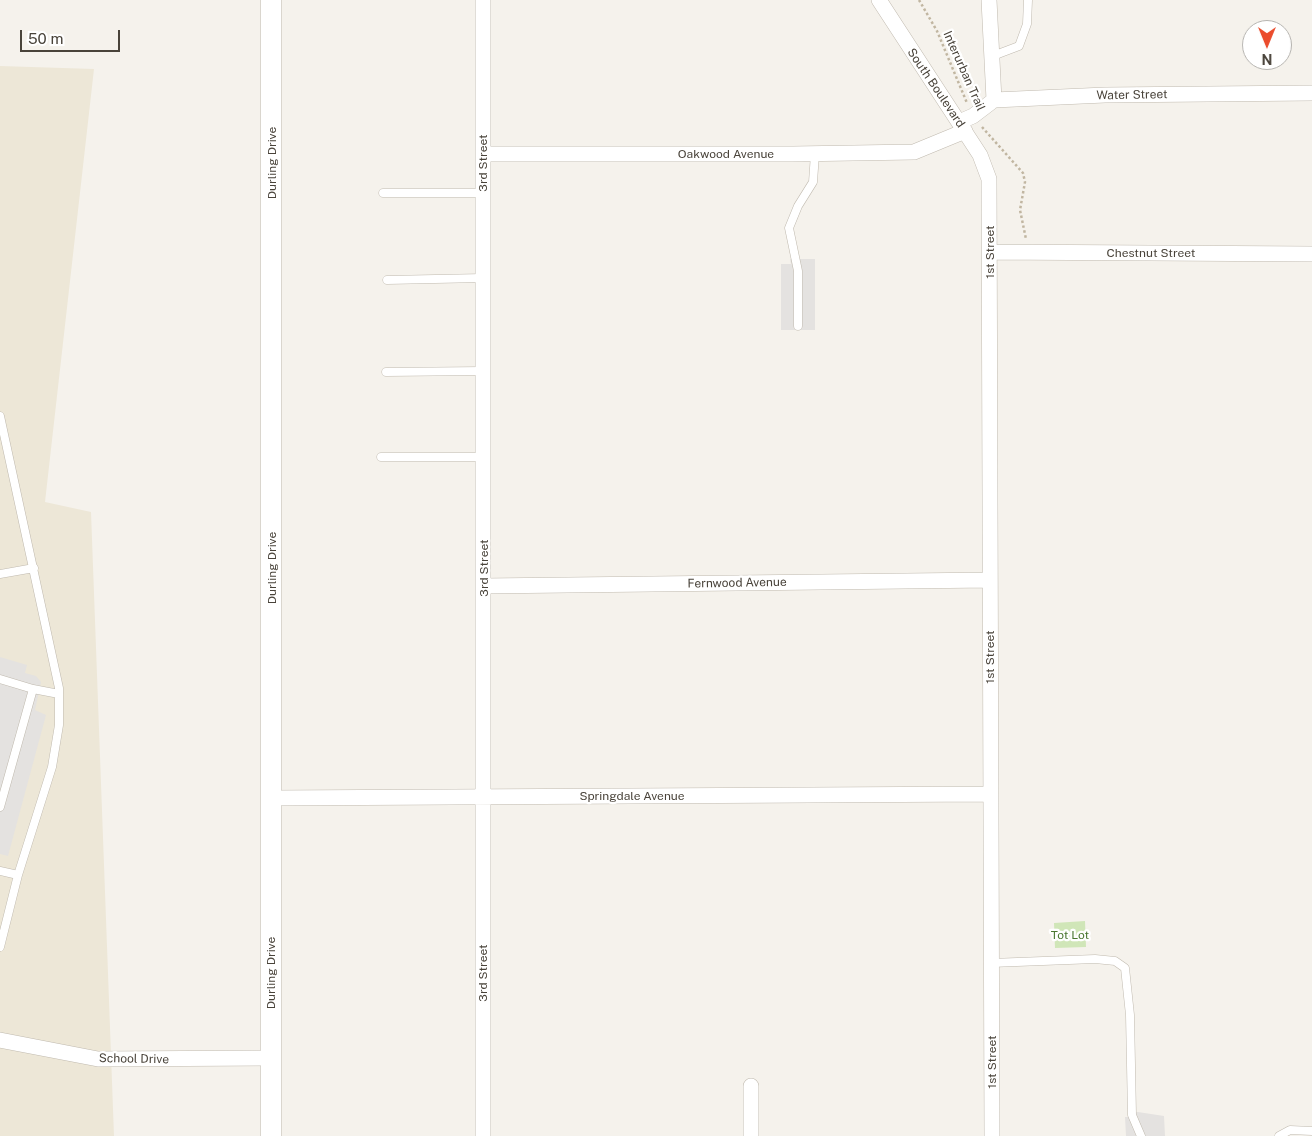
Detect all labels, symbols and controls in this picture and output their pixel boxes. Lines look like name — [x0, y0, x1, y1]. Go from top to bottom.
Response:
scale bar — [22, 20, 122, 52]
north arrow — [1242, 20, 1292, 70]
street label: Interurban Trail — [940, 29, 988, 113]
text: 50 m — [28, 30, 63, 47]
street label: South Boulevard — [904, 46, 968, 130]
text: N — [1262, 51, 1272, 67]
street label: Water Street — [1096, 87, 1168, 103]
street label: Durling Drive — [265, 127, 279, 199]
street label: 3rd Street — [476, 134, 490, 192]
street label: Oakwood Avenue — [678, 147, 774, 161]
street label: 1st Street — [983, 225, 997, 279]
street label: Chestnut Street — [1106, 246, 1196, 260]
street label: Durling Drive — [265, 532, 279, 604]
street label: 3rd Street — [477, 539, 491, 597]
street label: Fernwood Avenue — [687, 575, 787, 591]
street label: 1st Street — [983, 630, 997, 684]
street label: Springdale Avenue — [579, 789, 685, 803]
park label: Tot Lot — [1051, 928, 1089, 942]
street label: Durling Drive — [264, 937, 278, 1009]
street label: 3rd Street — [476, 944, 490, 1002]
street label: 1st Street — [985, 1035, 999, 1089]
street label: School Drive — [99, 1051, 169, 1067]

